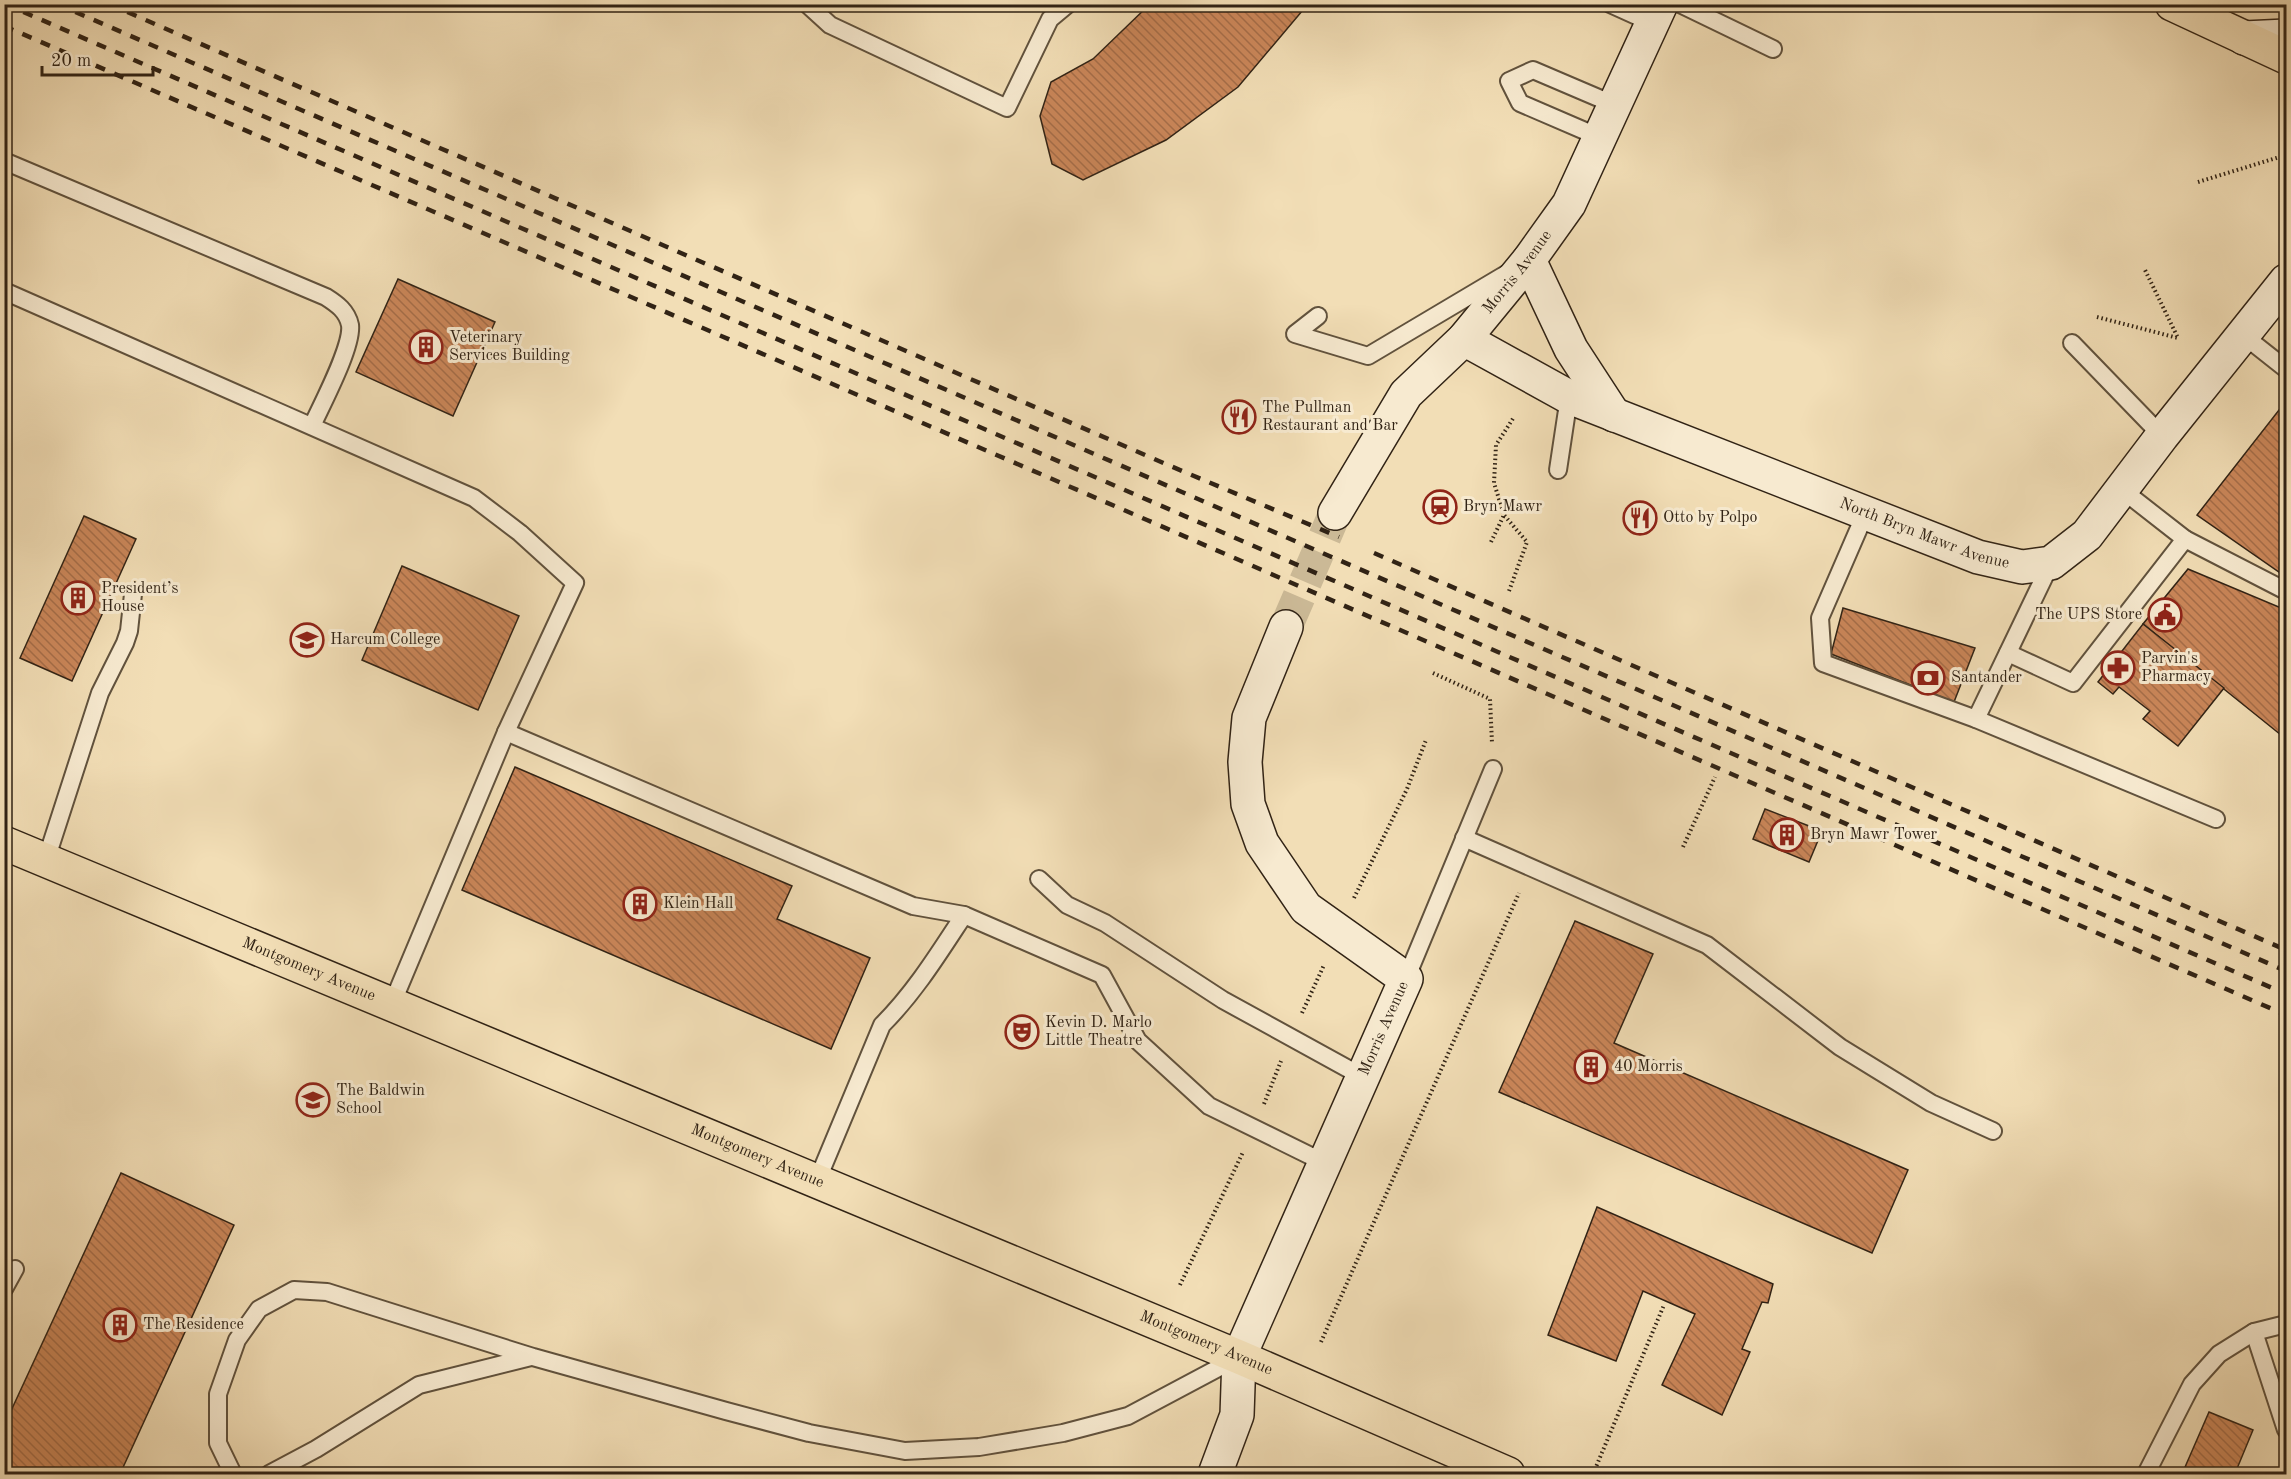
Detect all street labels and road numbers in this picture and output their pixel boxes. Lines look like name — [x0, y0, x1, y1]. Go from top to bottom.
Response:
street label: Morris Avenue — [1480, 228, 1555, 317]
street label: North Bryn Mawr Avenue — [1837, 496, 2011, 572]
street label: Montgomery Avenue — [240, 935, 378, 1005]
street label: Morris Avenue — [1356, 979, 1412, 1078]
street label: Montgomery Avenue — [688, 1122, 826, 1191]
street label: Montgomery Avenue — [1137, 1308, 1275, 1379]

